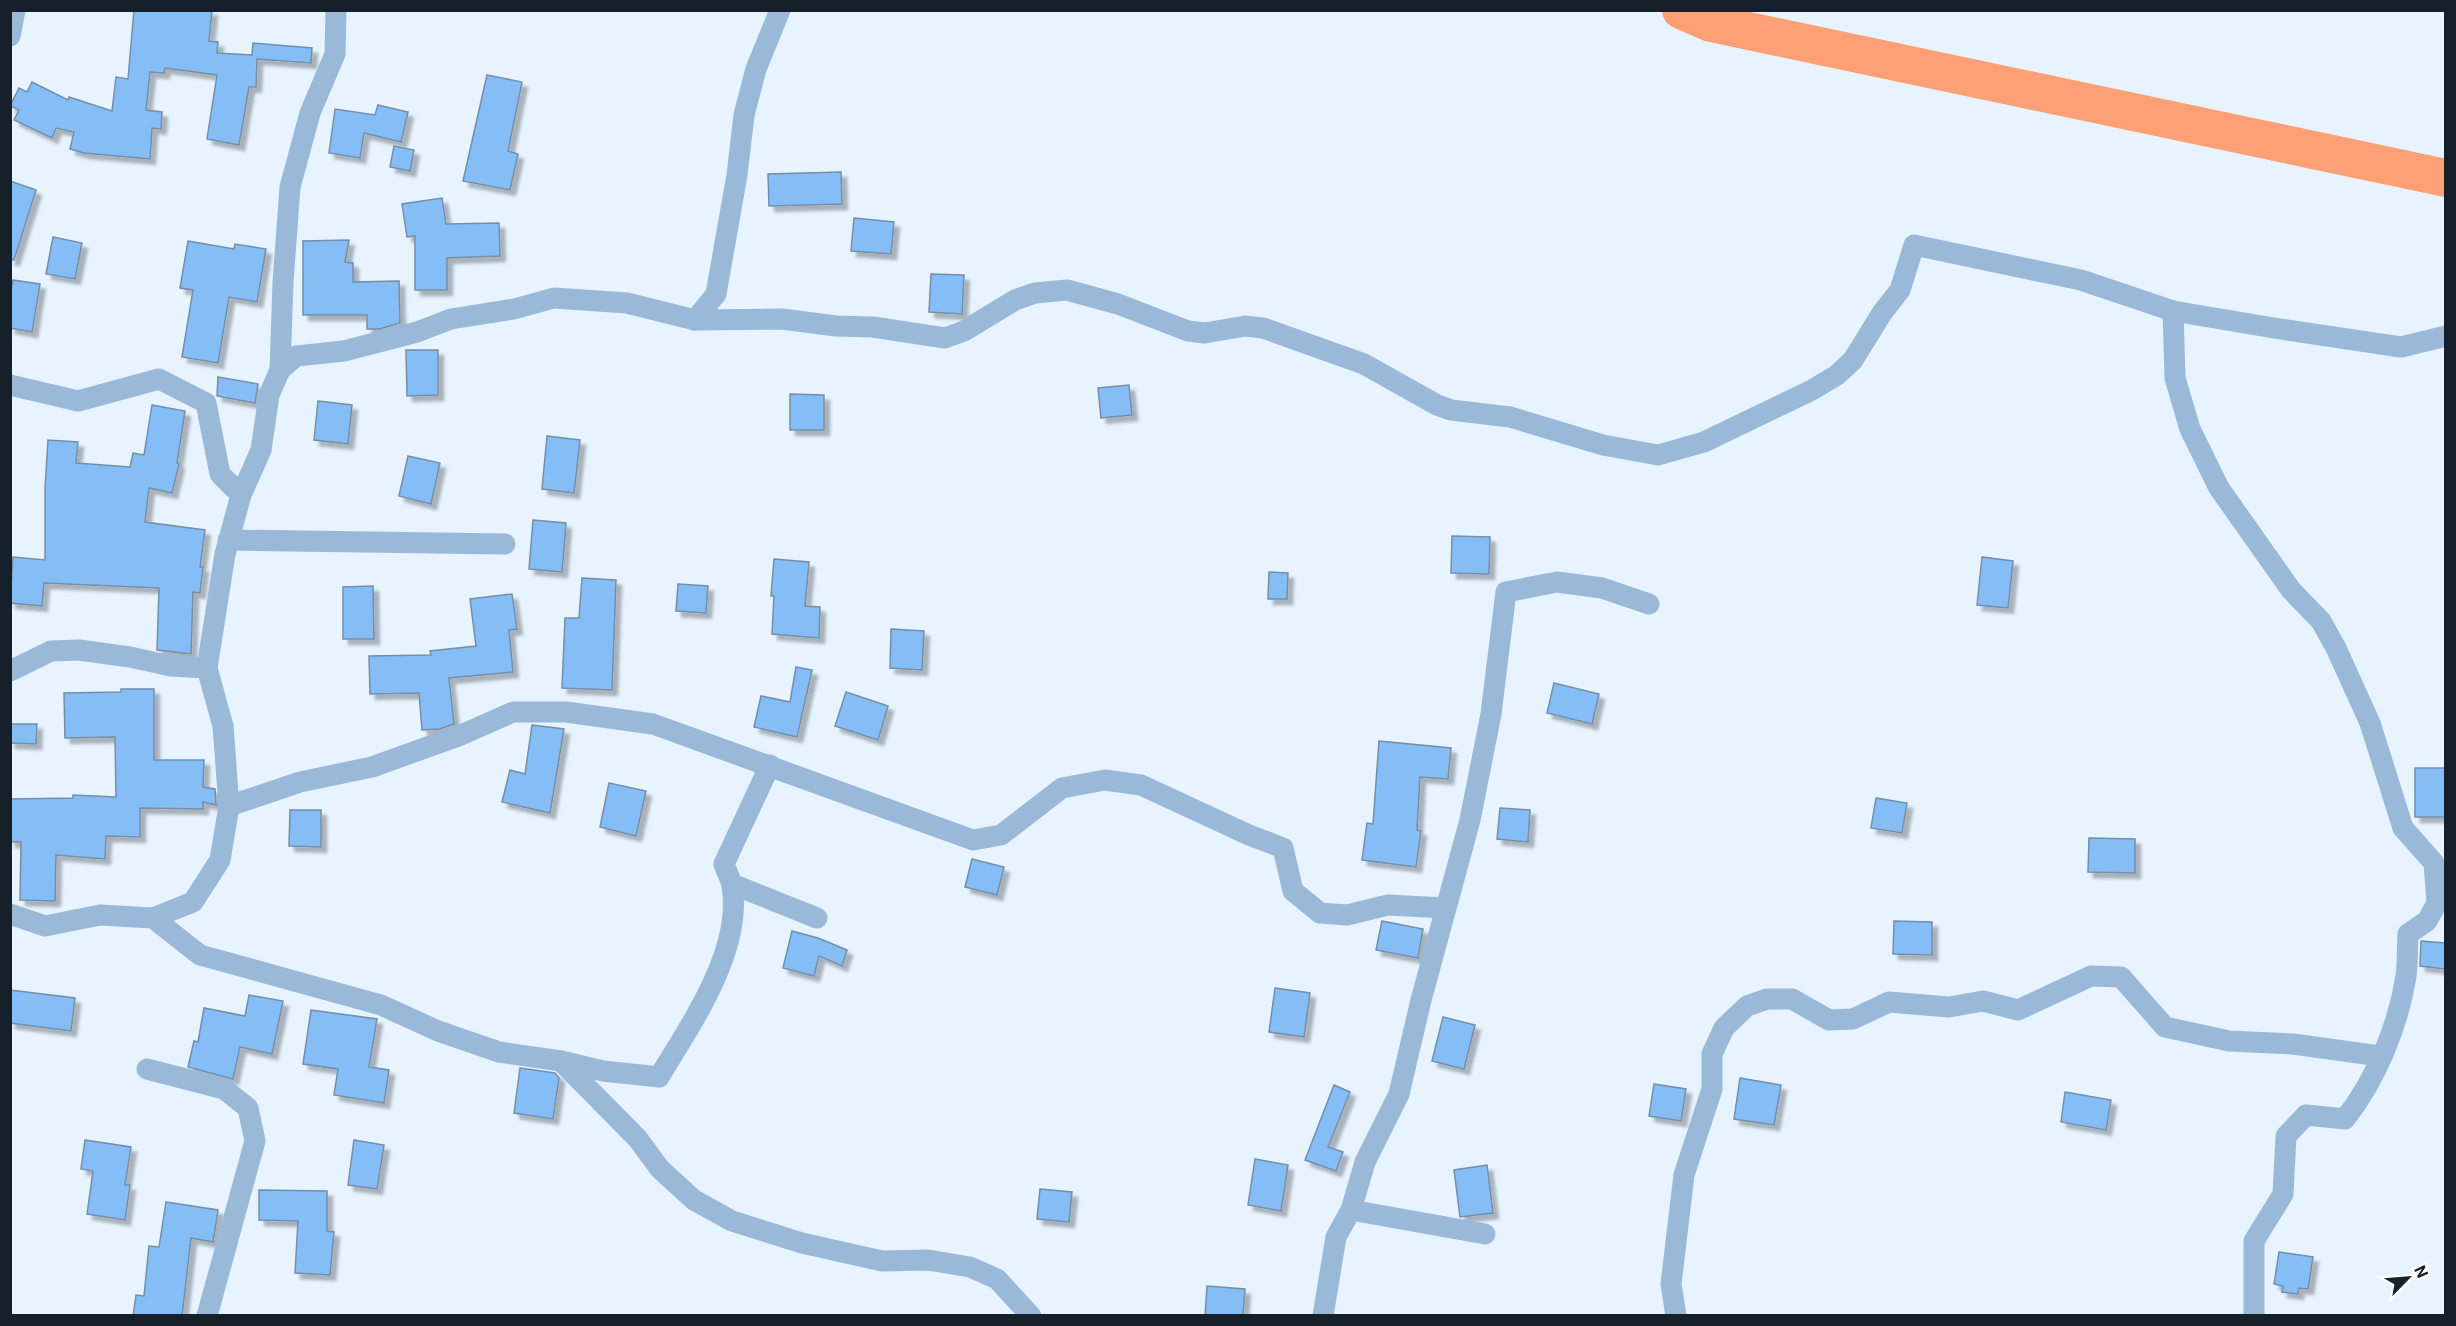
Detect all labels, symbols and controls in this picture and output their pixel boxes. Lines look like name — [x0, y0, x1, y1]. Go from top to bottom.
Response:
north arrow — [2378, 1248, 2438, 1308]
text: N — [2410, 1263, 2432, 1281]

